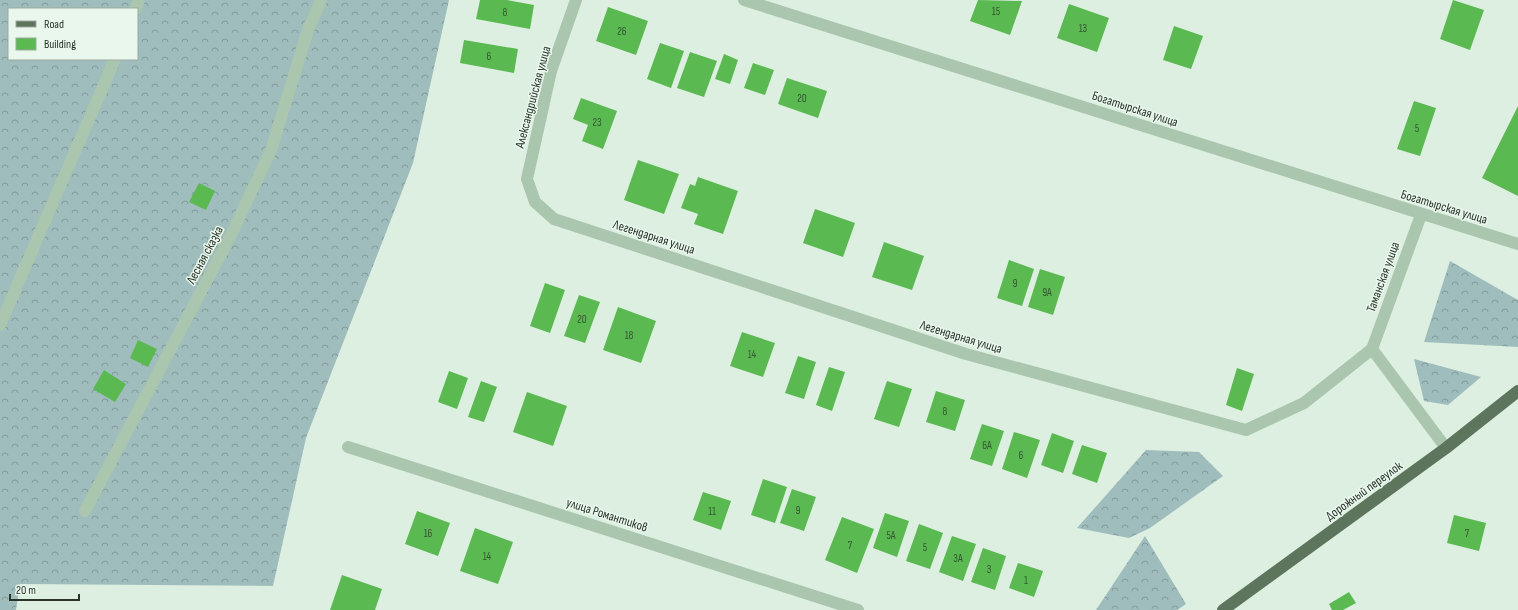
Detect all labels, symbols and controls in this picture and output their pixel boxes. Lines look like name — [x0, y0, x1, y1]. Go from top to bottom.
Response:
house number: 15 — [992, 5, 1000, 18]
house number: 8 — [503, 6, 508, 19]
legend — [8, 8, 138, 60]
text: Road — [44, 17, 64, 32]
house number: 13 — [1079, 22, 1088, 35]
house number: 26 — [617, 25, 627, 38]
text: Building — [44, 37, 76, 52]
street label: Александрийская улица — [511, 44, 554, 151]
house number: 6 — [487, 50, 492, 63]
street label: Богатырская улица — [1090, 88, 1180, 130]
house number: 20 — [797, 92, 807, 105]
house number: 23 — [592, 116, 602, 129]
house number: 5 — [1415, 122, 1419, 135]
street label: Богатырская улица — [1399, 186, 1489, 228]
street label: Легендарная улица — [610, 216, 697, 258]
street label: Лесная сказка — [183, 223, 227, 288]
street label: Таманская улица — [1363, 240, 1403, 314]
house number: 9 — [1013, 277, 1018, 290]
house number: 9А — [1042, 286, 1052, 299]
house number: 20 — [577, 313, 587, 326]
street label: Легендарная улица — [917, 317, 1004, 357]
house number: 18 — [625, 329, 634, 342]
house number: 14 — [748, 348, 757, 361]
house number: 8 — [943, 405, 948, 418]
house number: 6А — [982, 439, 992, 452]
house number: 6 — [1019, 449, 1024, 462]
street label: Дорожный переулок — [1323, 458, 1406, 524]
street label: улица Романтиков — [564, 494, 650, 536]
house number: 9 — [796, 504, 801, 517]
house number: 11 — [708, 505, 716, 518]
house number: 16 — [424, 527, 433, 540]
house number: 7 — [1465, 527, 1470, 540]
house number: 5А — [886, 529, 896, 542]
house number: 7 — [848, 539, 853, 552]
house number: 5 — [923, 541, 927, 554]
house number: 14 — [483, 550, 492, 563]
house number: 3А — [953, 552, 963, 565]
house number: 3 — [987, 563, 992, 576]
house number: 1 — [1024, 574, 1028, 587]
scale bar — [10, 576, 79, 602]
text: 20 m — [16, 583, 36, 598]

